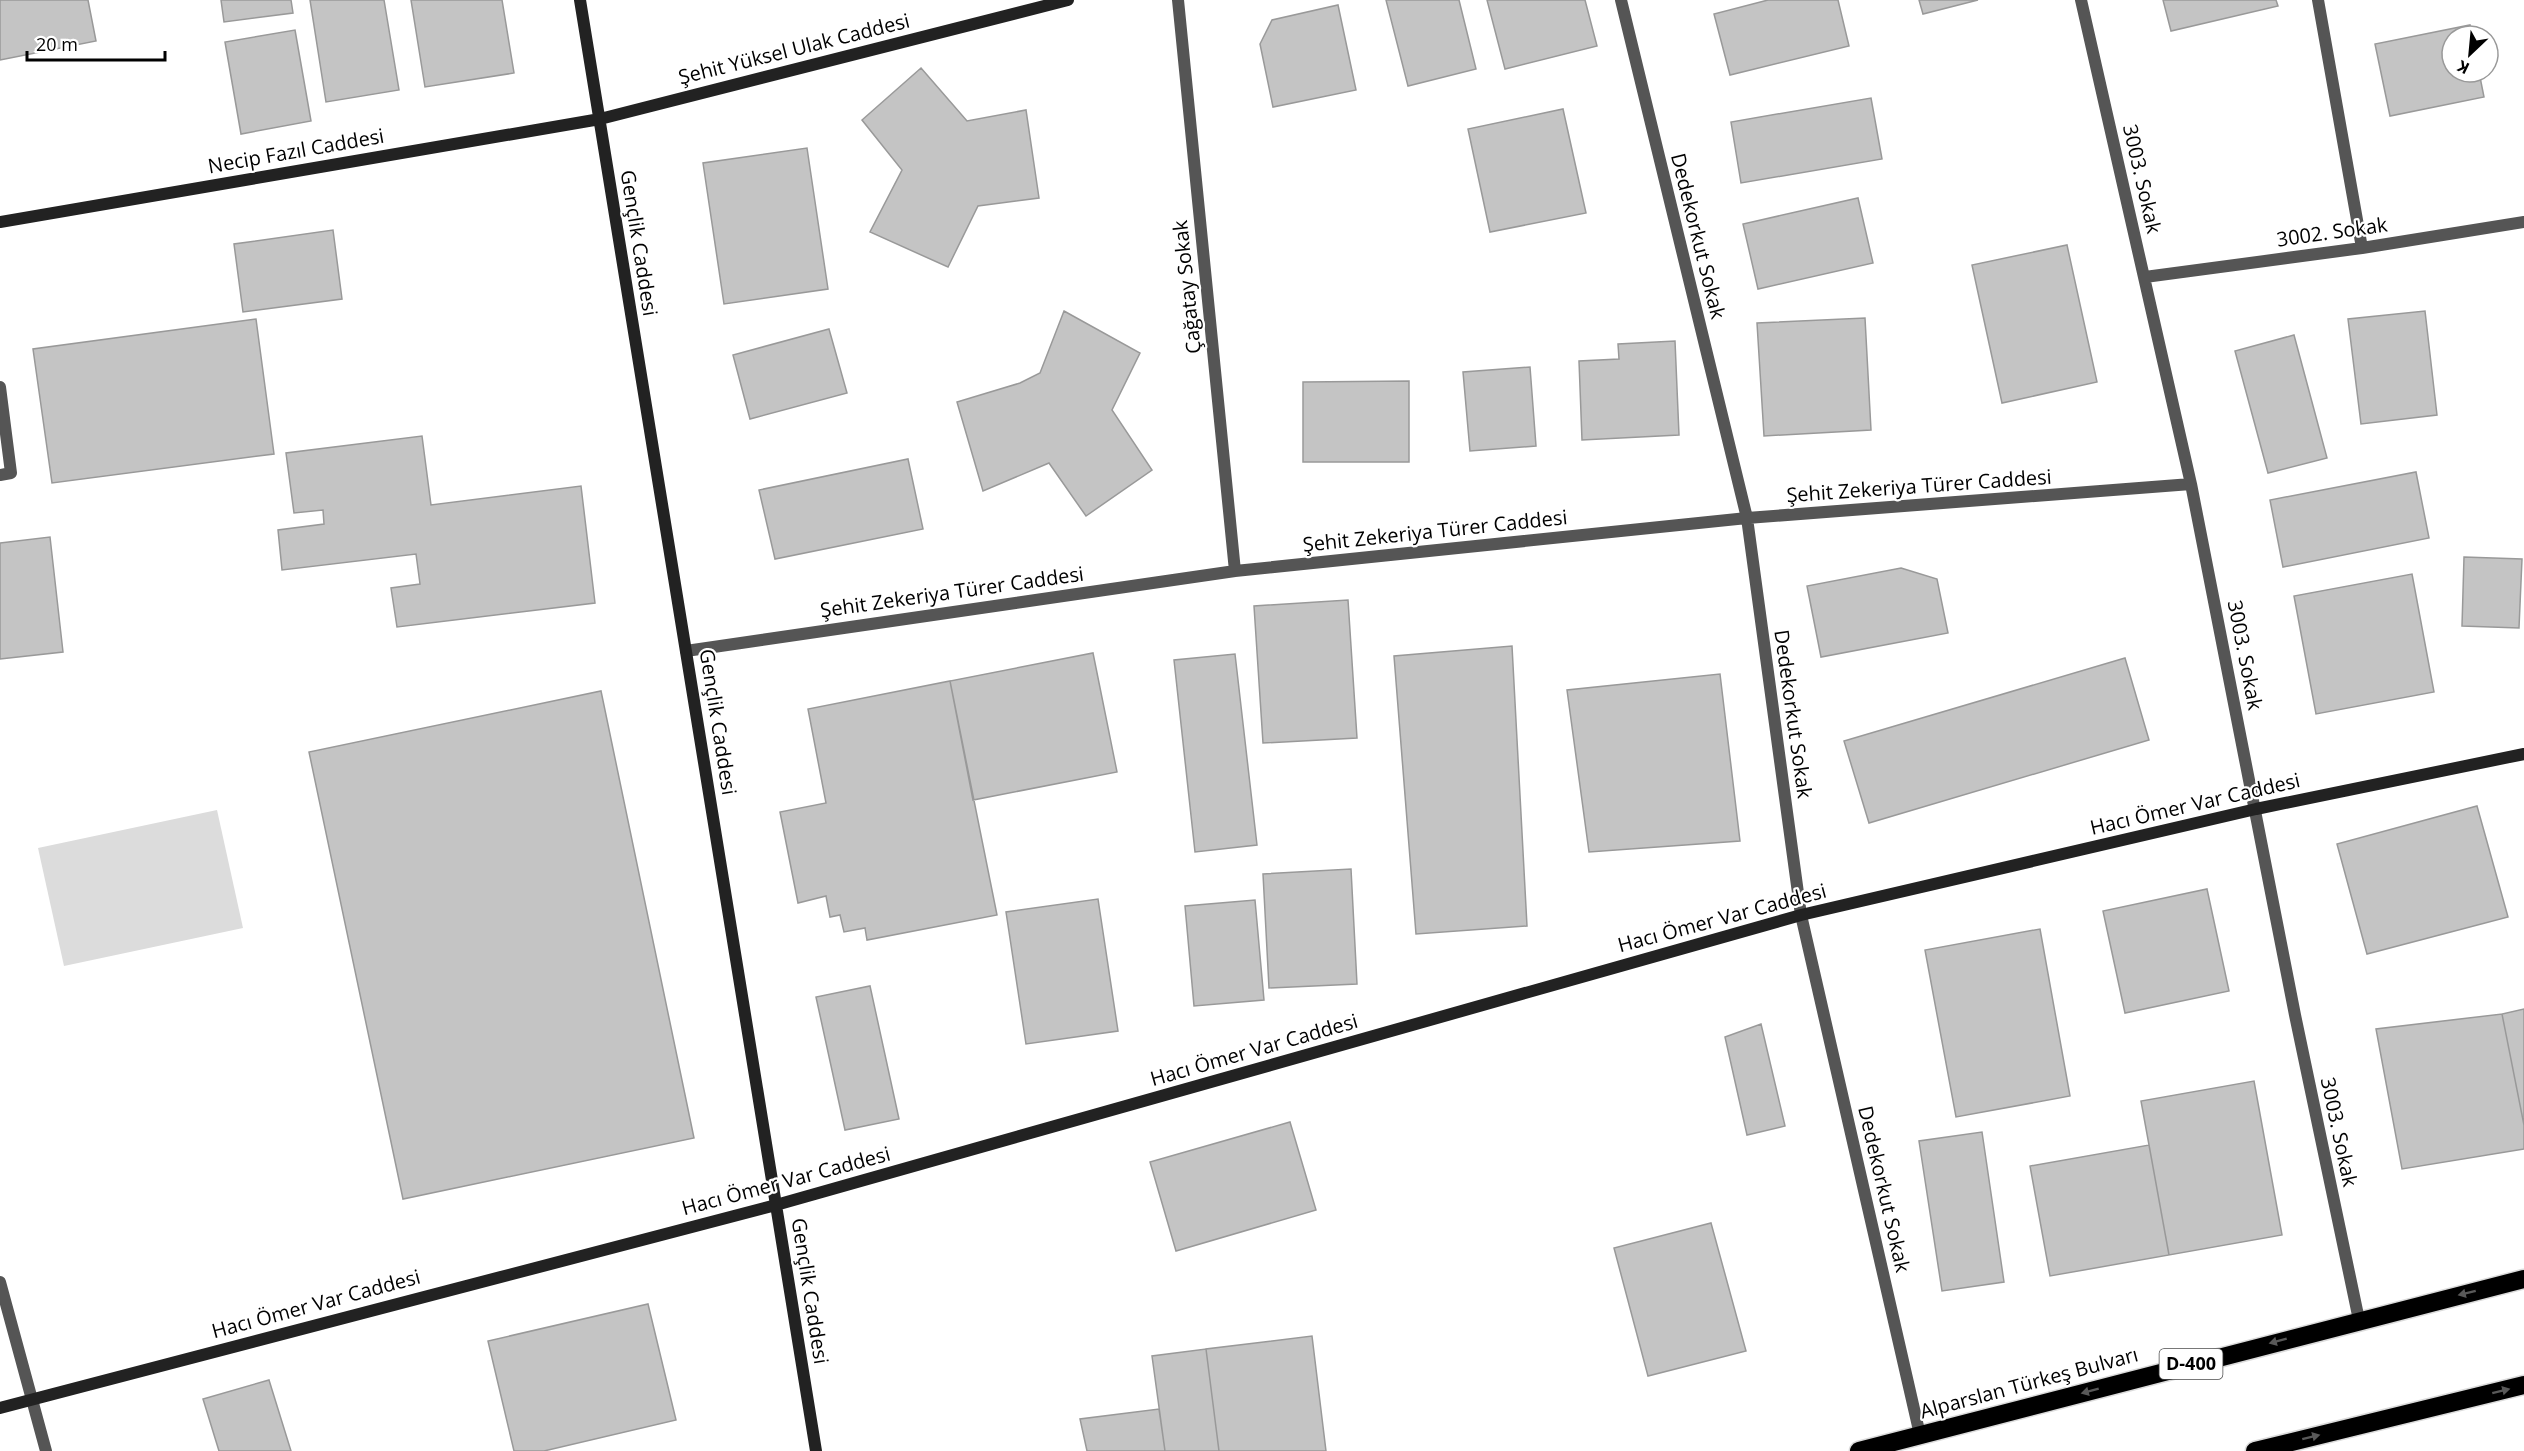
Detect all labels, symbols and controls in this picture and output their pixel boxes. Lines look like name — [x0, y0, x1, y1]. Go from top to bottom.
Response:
street label: Şehit Yüksel Ulak Caddesi — [676, 7, 912, 90]
scale bar — [27, 24, 165, 62]
north arrow — [2440, 24, 2500, 84]
text: 20 m — [36, 32, 78, 56]
text: K — [2453, 55, 2473, 80]
street label: Necip Fazıl Caddesi — [206, 122, 386, 179]
street label: 3003. Sokak — [2117, 122, 2168, 237]
street label: Dedekorkut Sokak — [1665, 150, 1732, 322]
street label: Gençlik Caddesi — [615, 168, 664, 318]
street label: 3002. Sokak — [2275, 210, 2389, 253]
street label: Çağatay Sokak — [1166, 218, 1207, 355]
street label: Şehit Zekeriya Türer Caddesi — [1785, 463, 2053, 508]
street label: Şehit Zekeriya Türer Caddesi — [1301, 503, 1569, 558]
street label: Şehit Zekeriya Türer Caddesi — [818, 560, 1085, 623]
street label: 3003. Sokak — [2222, 598, 2269, 713]
street label: Dedekorkut Sokak — [1768, 628, 1819, 801]
street label: Gençlik Caddesi — [694, 647, 743, 797]
street label: Hacı Ömer Var Caddesi — [2087, 766, 2303, 841]
street label: Hacı Ömer Var Caddesi — [1615, 877, 1829, 958]
street label: Hacı Ömer Var Caddesi — [1147, 1007, 1361, 1092]
street label: 3003. Sokak — [2315, 1075, 2364, 1190]
street label: Dedekorkut Sokak — [1852, 1103, 1917, 1275]
street label: Hacı Ömer Var Caddesi — [679, 1140, 893, 1221]
street label: Gençlik Caddesi — [786, 1216, 835, 1366]
street label: Hacı Ömer Var Caddesi — [209, 1263, 423, 1344]
one-way arrow — [2458, 1289, 2476, 1298]
one-way arrow — [2269, 1337, 2287, 1347]
street label: Alparslan Türkeş Bulvarı — [1917, 1340, 2141, 1425]
road number: D-400 — [2160, 1349, 2222, 1379]
one-way arrow — [2081, 1386, 2099, 1396]
one-way arrow — [2492, 1386, 2510, 1396]
one-way arrow — [2302, 1432, 2321, 1442]

